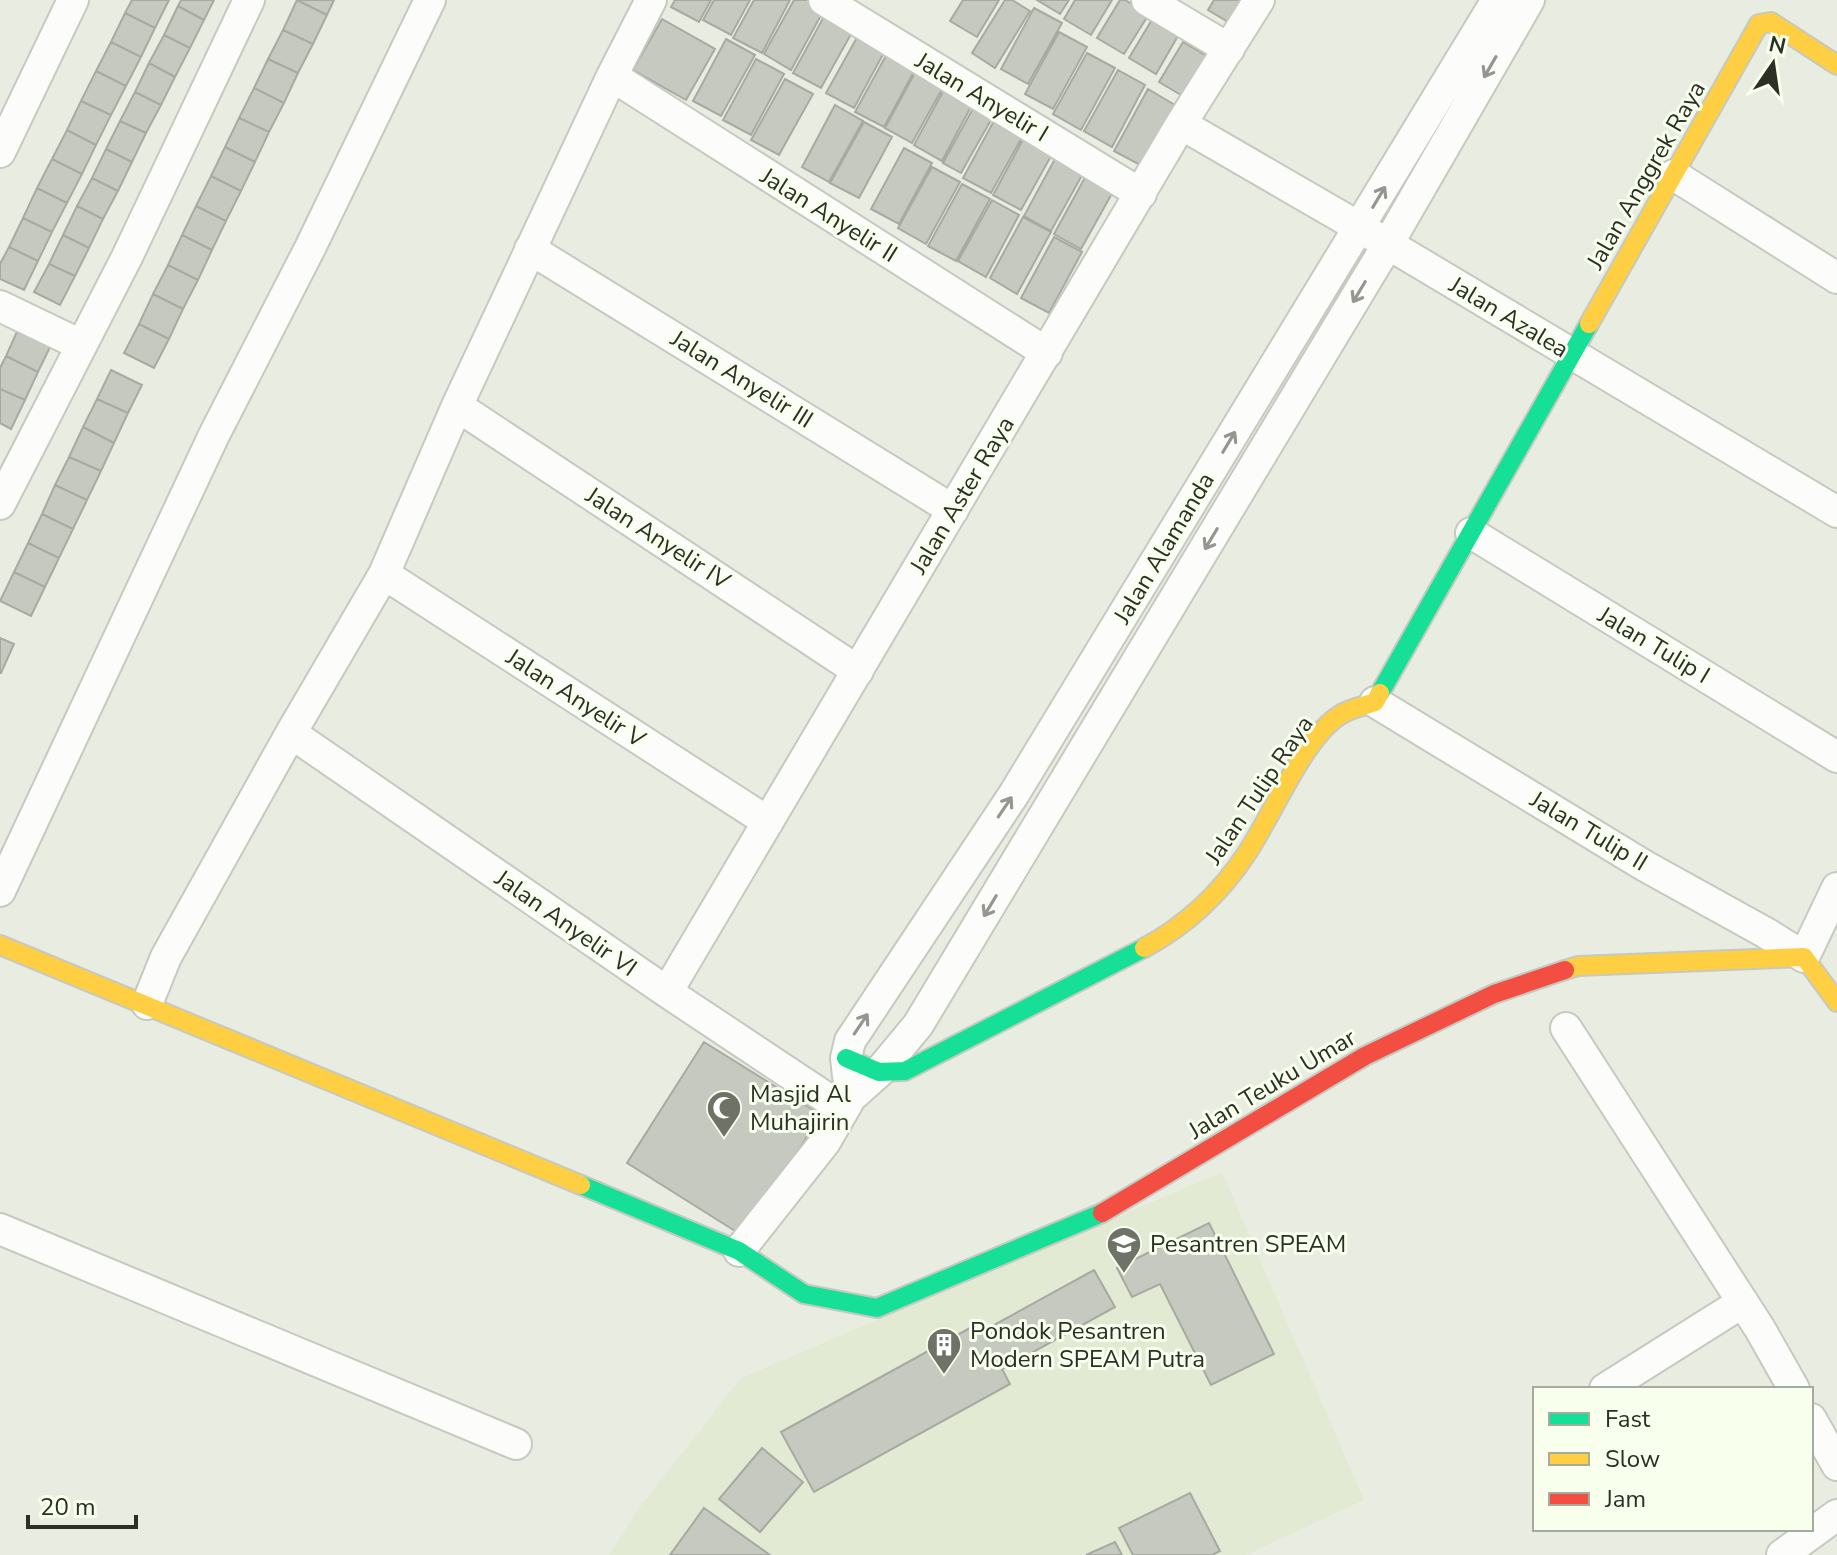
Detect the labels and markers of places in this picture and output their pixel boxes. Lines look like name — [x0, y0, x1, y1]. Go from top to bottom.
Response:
place label: Masjid Al Muhajirin — [750, 1078, 851, 1138]
mosque icon: Masjid Al Muhajirin — [705, 1089, 743, 1139]
school or university icon: Pesantren SPEAM — [1105, 1225, 1143, 1275]
place label: Pesantren SPEAM — [1150, 1228, 1346, 1260]
place label: Pondok Pesantren Modern SPEAM Putra — [970, 1315, 1205, 1375]
building icon: Pondok Pesantren Modern SPEAM Putra — [925, 1326, 963, 1376]

